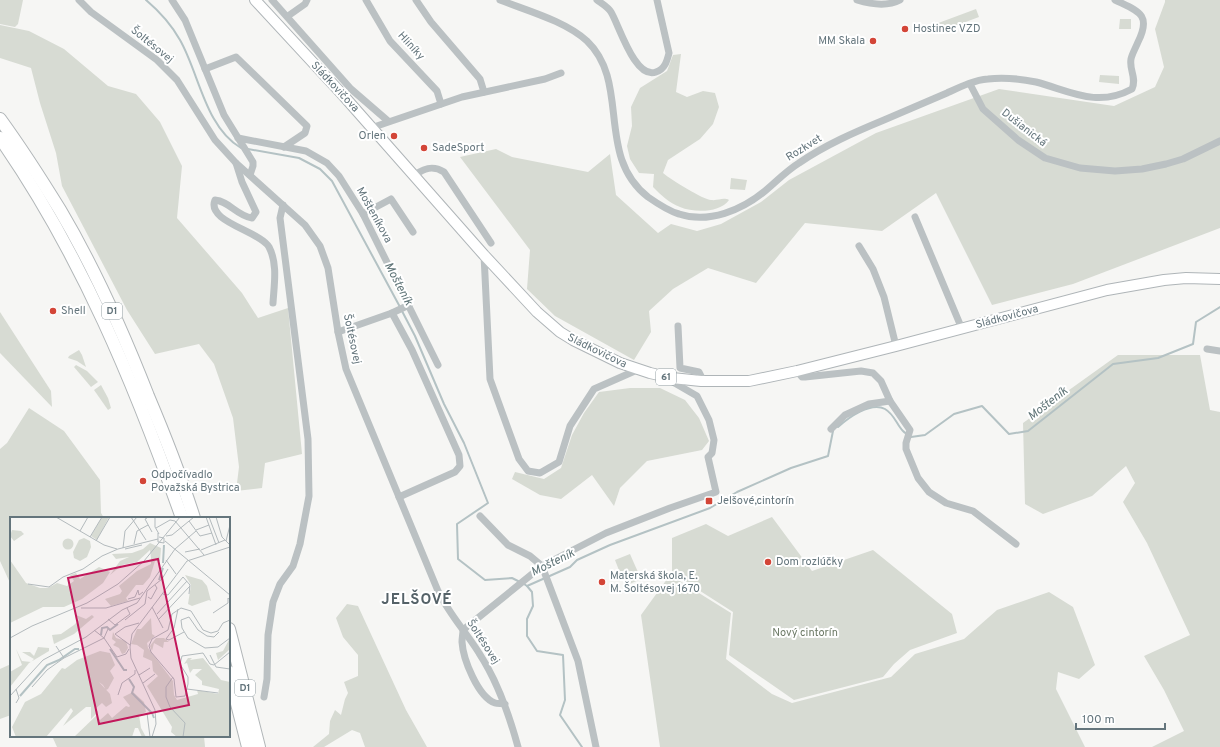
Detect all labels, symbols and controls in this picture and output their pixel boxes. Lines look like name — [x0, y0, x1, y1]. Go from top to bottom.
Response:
place label: Hostinec VZD — [913, 22, 980, 36]
street label: Šoltésovej — [128, 23, 177, 66]
marker: Hostinec VZD — [900, 24, 910, 34]
street label: Hliníky — [394, 29, 428, 63]
place label: MM Skala — [818, 34, 865, 48]
marker: MM Skala — [868, 36, 878, 46]
street label: Sládkovičova — [308, 59, 362, 115]
street label: Dušianická — [999, 106, 1050, 150]
place label: Orlen — [359, 129, 386, 143]
marker: Orlen — [389, 131, 399, 141]
street label: Rozkvet — [783, 132, 825, 164]
place label: SadeSport — [432, 141, 484, 155]
marker: SadeSport — [419, 143, 429, 153]
street label: Mošteníkova — [353, 185, 395, 246]
water label: Mošteník — [380, 260, 416, 309]
street label: Sládkovičova — [974, 302, 1040, 332]
road number: D1 — [102, 303, 122, 319]
place label: Shell — [61, 304, 86, 318]
marker: Shell — [48, 306, 58, 316]
street label: Šoltésovej — [340, 312, 365, 365]
street label: Sládkovičova — [565, 331, 629, 372]
road number: 61 — [656, 369, 676, 385]
water label: Mošteník — [1025, 383, 1072, 425]
place label: Odpočívadlo Považská Bystrica — [151, 468, 240, 495]
marker: Odpočívadlo Považská Bystrica — [138, 476, 148, 486]
place label: Jelšové,cintorín — [717, 494, 794, 508]
marker: Jelšové,cintorín — [704, 496, 714, 506]
inset map — [10, 517, 230, 737]
water label: Mošteník — [529, 545, 578, 580]
place label: Dom rozlúčky — [776, 555, 843, 569]
marker: Dom rozlúčky — [763, 557, 773, 567]
place label: Materská škola, E. M. Šoltésovej 1670 — [610, 569, 700, 596]
marker: Materská škola, E. M. Šoltésovej 1670 — [597, 577, 607, 587]
district label: JELŠOVÉ — [381, 589, 453, 610]
street label: Šoltésovej — [463, 616, 504, 667]
park label: Nový cintorín — [772, 626, 838, 640]
road number: D1 — [235, 680, 255, 696]
scale bar — [1076, 705, 1165, 731]
text: 100 m — [1082, 712, 1115, 728]

